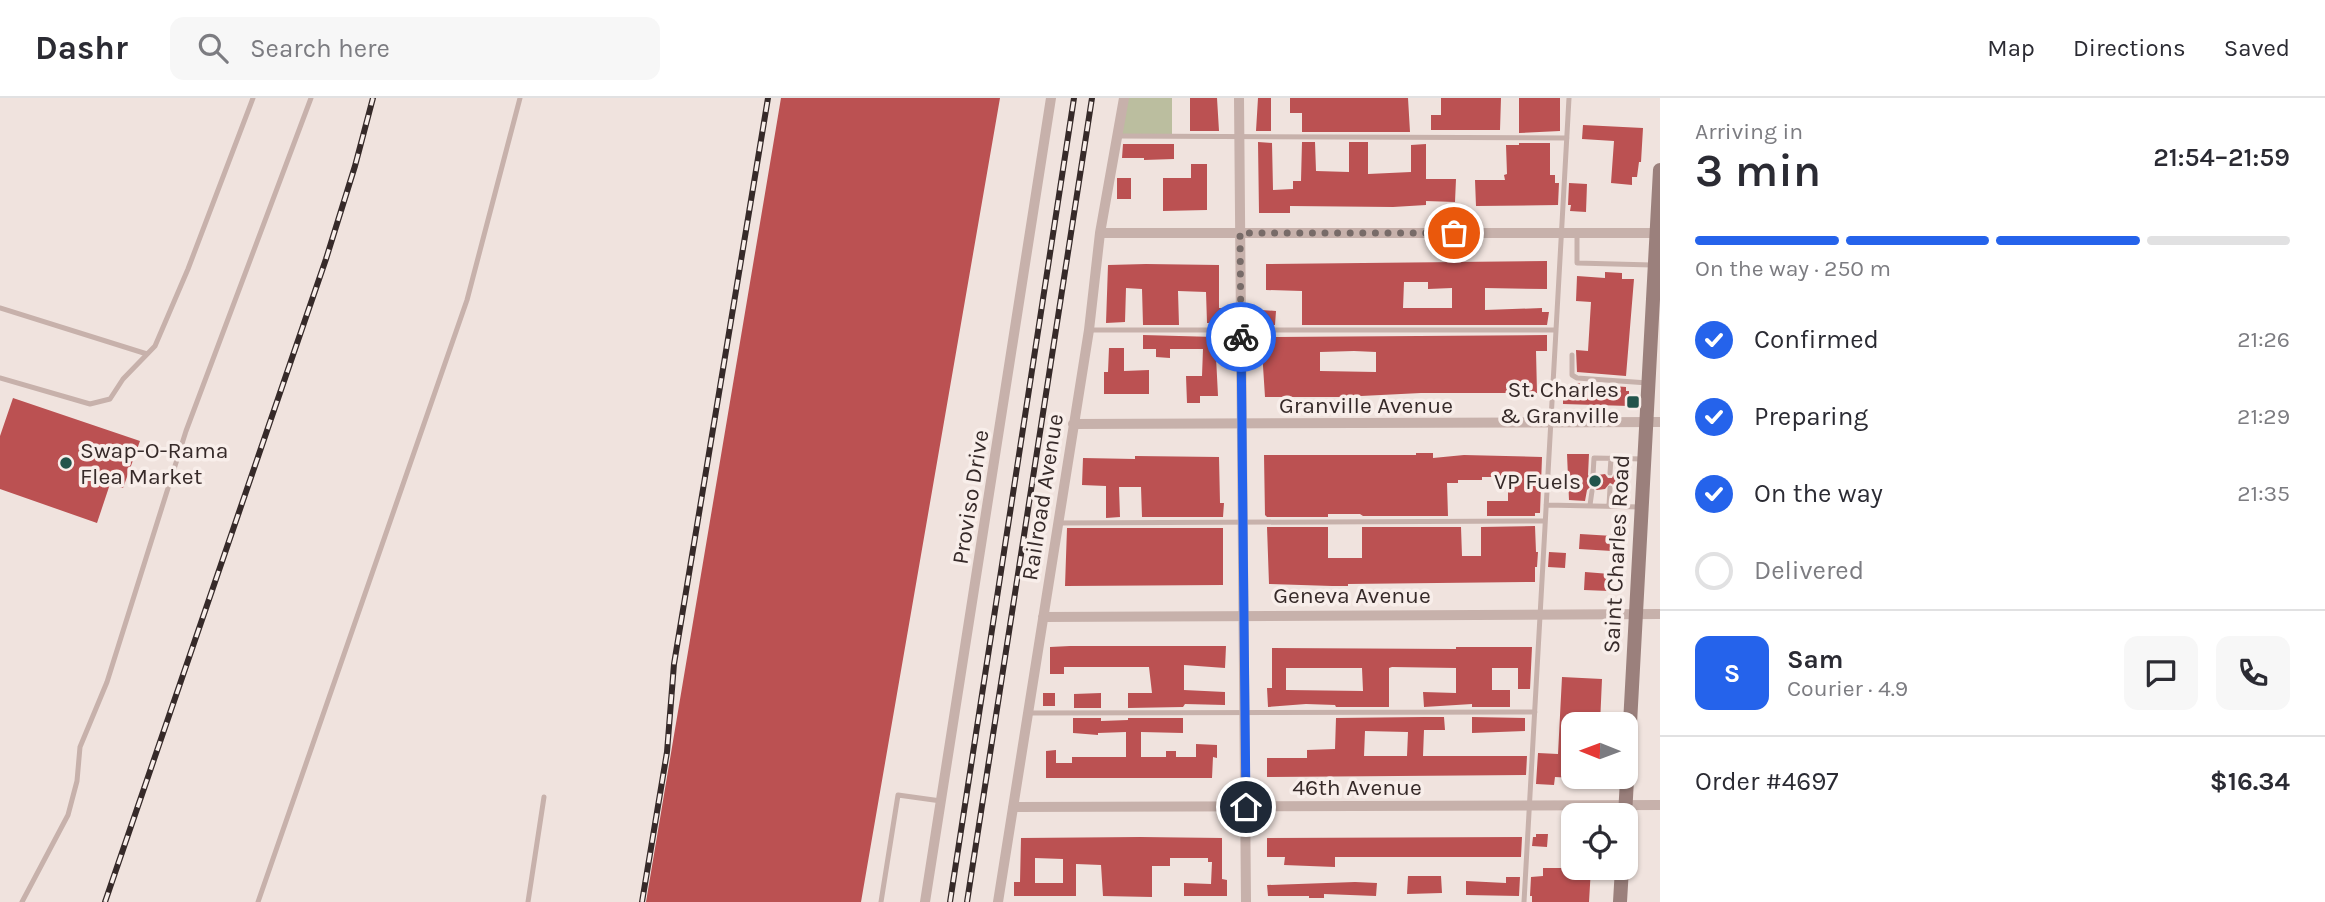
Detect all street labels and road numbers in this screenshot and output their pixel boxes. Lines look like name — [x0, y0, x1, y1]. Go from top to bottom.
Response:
street label: Granville Avenue — [1279, 392, 1453, 419]
street label: Railroad Avenue — [1016, 412, 1069, 582]
street label: Proviso Drive — [947, 428, 994, 566]
street label: Saint Charles Road — [1598, 454, 1635, 654]
street label: Geneva Avenue — [1273, 582, 1431, 609]
street label: 46th Avenue — [1292, 774, 1422, 801]

